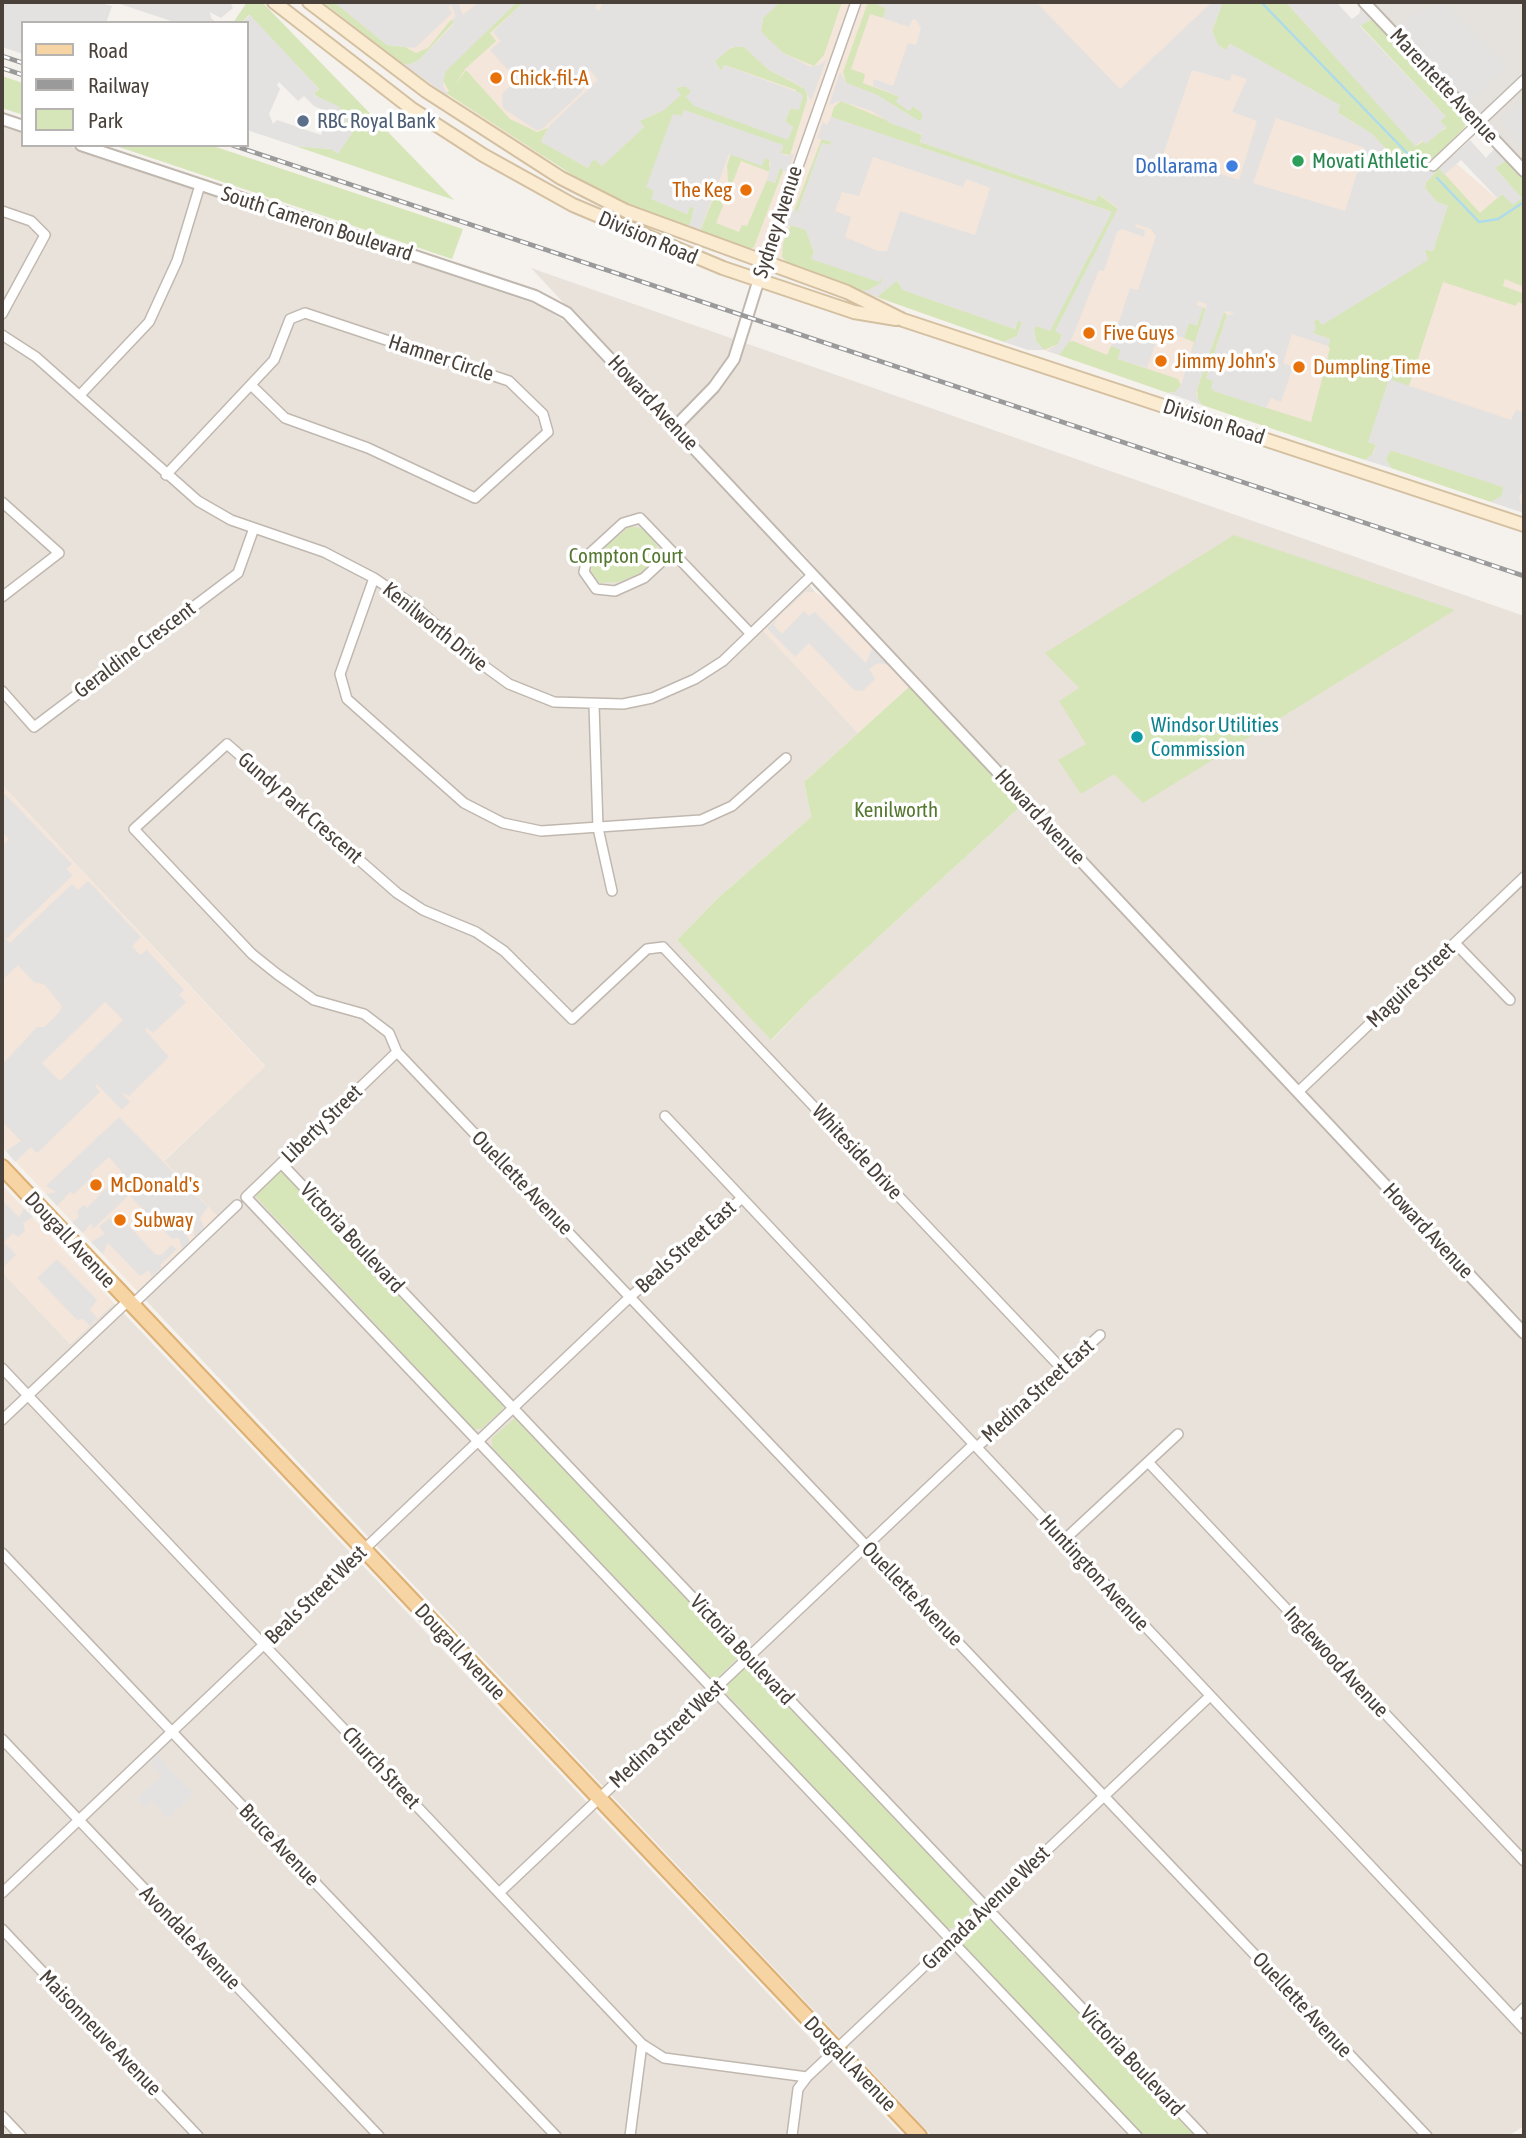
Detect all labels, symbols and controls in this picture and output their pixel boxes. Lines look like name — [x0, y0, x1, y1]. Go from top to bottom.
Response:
legend — [21, 21, 248, 147]
street label: Marentette Avenue — [1384, 23, 1504, 149]
text: Road — [88, 38, 128, 62]
place label: Chick-fil-A — [510, 65, 588, 91]
marker: Chick-fil-A — [488, 70, 504, 86]
text: Railway — [88, 73, 149, 97]
text: Park — [88, 108, 123, 132]
place label: RBC Royal Bank — [317, 108, 436, 134]
marker: RBC Royal Bank — [295, 113, 311, 129]
place label: Movati Athletic — [1312, 148, 1428, 174]
place label: Dollarama — [1135, 153, 1218, 179]
marker: Movati Athletic — [1290, 153, 1306, 169]
marker: Dollarama — [1224, 158, 1240, 174]
street label: Sydney Avenue — [748, 163, 808, 281]
place label: The Keg — [672, 177, 732, 203]
street label: South Cameron Boulevard — [218, 181, 416, 267]
marker: The Keg — [738, 182, 754, 198]
street label: Division Road — [595, 206, 701, 270]
place label: Five Guys — [1103, 320, 1174, 346]
marker: Five Guys — [1081, 325, 1097, 341]
street label: Hamner Circle — [385, 329, 497, 387]
place label: Jimmy John's — [1175, 348, 1276, 374]
street label: Howard Avenue — [602, 350, 704, 456]
marker: Jimmy John's — [1153, 353, 1169, 369]
place label: Dumpling Time — [1313, 354, 1431, 380]
marker: Dumpling Time — [1291, 359, 1307, 375]
street label: Division Road — [1160, 394, 1268, 450]
park label: Compton Court — [569, 543, 683, 569]
street label: Kenilworth Drive — [377, 577, 493, 677]
street label: Geraldine Crescent — [69, 596, 201, 704]
place label: Windsor Utilities Commission — [1151, 712, 1279, 762]
marker: Windsor Utilities Commission — [1129, 729, 1145, 745]
street label: Gundy Park Crescent — [232, 747, 368, 869]
street label: Howard Avenue — [989, 764, 1091, 870]
park label: Kenilworth — [854, 797, 938, 823]
street label: Maguire Street — [1362, 937, 1460, 1033]
street label: Liberty Street — [277, 1079, 367, 1169]
street label: Whiteside Drive — [807, 1099, 907, 1205]
street label: Ouellette Avenue — [466, 1126, 578, 1240]
place label: McDonald's — [110, 1172, 200, 1198]
marker: McDonald's — [88, 1177, 104, 1193]
street label: Victoria Boulevard — [295, 1178, 409, 1298]
street label: Howard Avenue — [1377, 1178, 1479, 1284]
street label: Dougall Avenue — [19, 1187, 121, 1293]
street label: Beals Street East — [631, 1195, 741, 1299]
place label: Subway — [134, 1207, 193, 1233]
marker: Subway — [112, 1212, 128, 1228]
street label: Medina Street East — [977, 1334, 1099, 1448]
street label: Huntington Avenue — [1034, 1510, 1154, 1636]
street label: Ouellette Avenue — [856, 1537, 968, 1651]
street label: Beals Street West — [260, 1540, 372, 1650]
street label: Victoria Boulevard — [685, 1590, 799, 1710]
street label: Dougall Avenue — [409, 1599, 511, 1705]
street label: Inglewood Avenue — [1278, 1601, 1394, 1723]
street label: Medina Street West — [604, 1674, 730, 1794]
street label: Church Street — [337, 1722, 425, 1814]
street label: Bruce Avenue — [234, 1799, 324, 1891]
street label: Granada Avenue West — [917, 1841, 1055, 1975]
street label: Avondale Avenue — [134, 1881, 246, 1995]
street label: Ouellette Avenue — [1247, 1947, 1357, 2063]
street label: Maisonneuve Avenue — [34, 1965, 166, 2101]
street label: Victoria Boulevard — [1075, 2001, 1189, 2121]
street label: Dougall Avenue — [798, 2011, 902, 2117]

